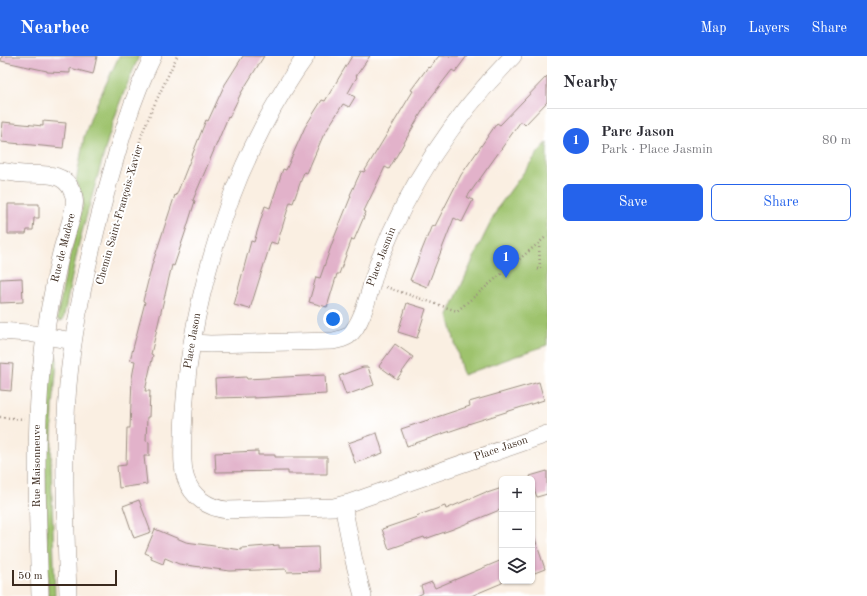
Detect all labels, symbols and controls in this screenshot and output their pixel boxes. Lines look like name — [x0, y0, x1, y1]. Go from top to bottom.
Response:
text: Nearbee — [20, 19, 89, 38]
text: Map — [701, 21, 727, 35]
text: Layers — [749, 21, 790, 35]
text: Share — [812, 21, 847, 35]
text: Nearby — [563, 74, 618, 91]
text: Parc Jason — [601, 125, 674, 140]
text: 1 — [572, 134, 580, 147]
text: 80 m — [822, 134, 851, 147]
street label: Chemin Saint-François-Xavier — [95, 143, 145, 286]
text: Park · Place Jasmin — [601, 143, 713, 156]
button: Save — [563, 184, 703, 221]
button: Share — [711, 184, 851, 221]
street label: Rue de Madère — [50, 212, 78, 284]
street label: Place Jasmin — [366, 226, 398, 288]
pin: 1 — [493, 245, 519, 278]
your location — [323, 309, 343, 329]
street label: Place Jason — [183, 312, 203, 370]
street label: Rue Maisonneuve — [32, 425, 43, 507]
street label: Place Jason — [473, 435, 529, 463]
map controls — [499, 476, 535, 584]
button: + — [499, 476, 535, 512]
button: − — [499, 512, 535, 548]
button: layers — [499, 548, 535, 584]
scale bar — [12, 568, 117, 587]
text: 50 m — [18, 571, 43, 582]

